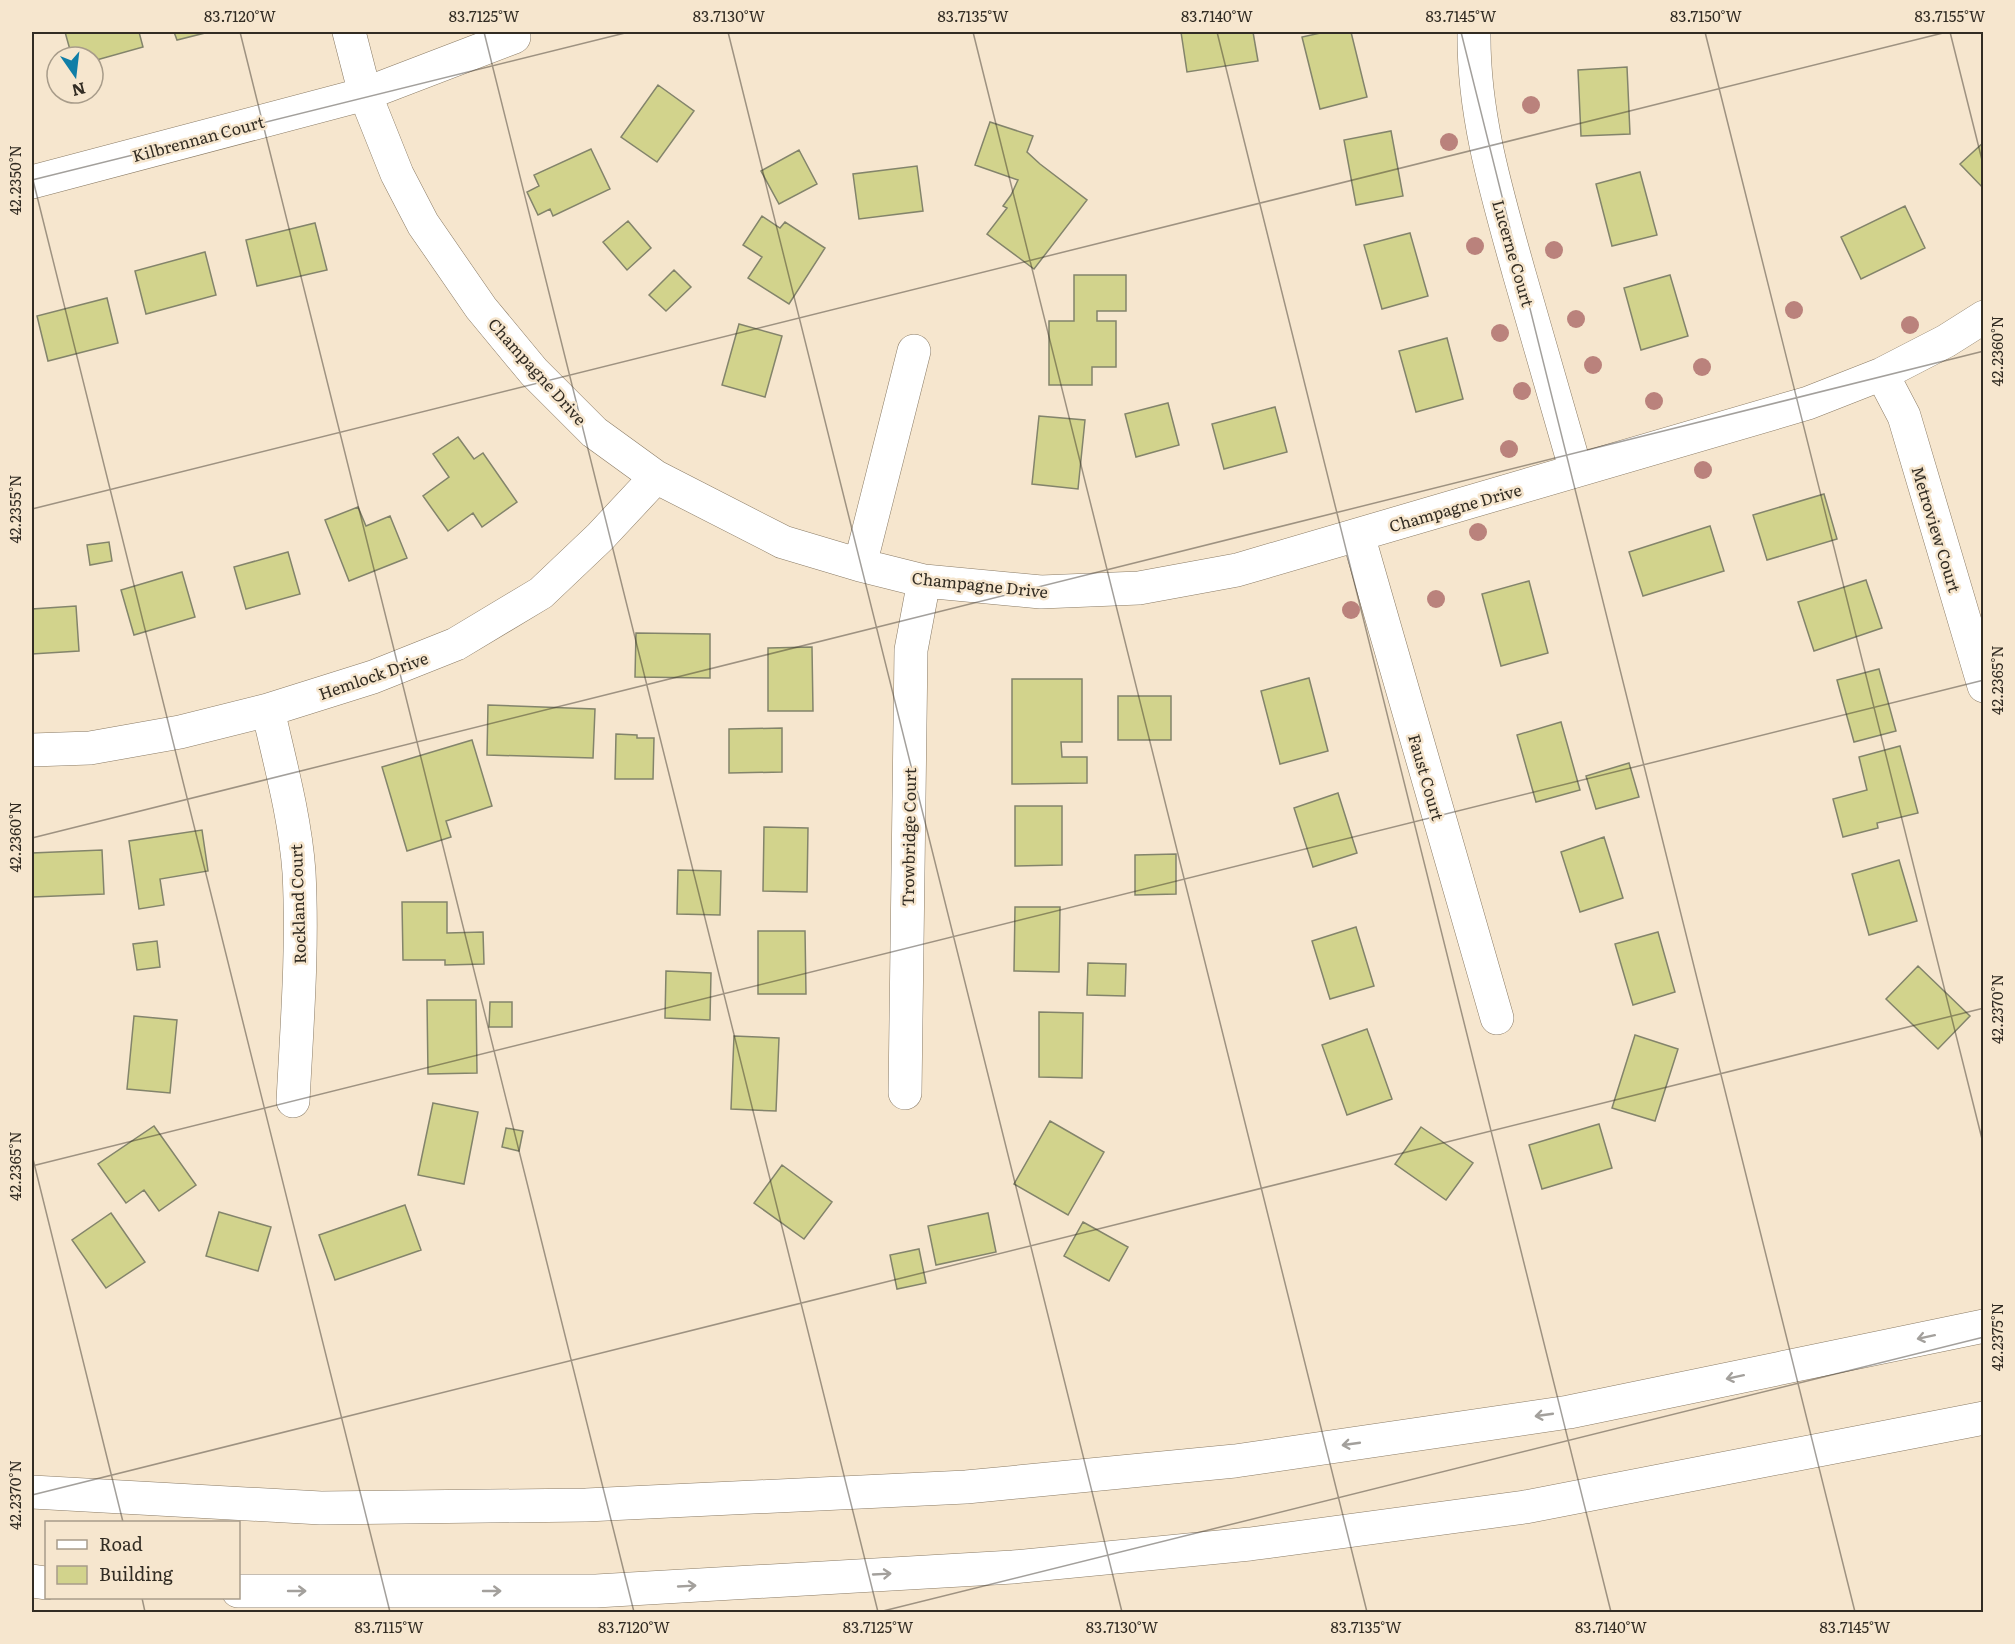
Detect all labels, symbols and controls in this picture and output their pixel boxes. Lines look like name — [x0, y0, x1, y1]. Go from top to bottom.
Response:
text: 83.7120°W — [204, 4, 277, 27]
text: 83.7125°W — [449, 4, 520, 27]
text: 83.7130°W — [693, 4, 766, 27]
text: 83.7135°W — [937, 4, 1009, 27]
text: 83.7140°W — [1181, 4, 1254, 27]
text: 83.7145°W — [1426, 4, 1497, 27]
text: 83.7150°W — [1670, 4, 1743, 27]
text: 83.7155°W — [1915, 4, 1986, 27]
north arrow — [45, 45, 105, 105]
text: N — [69, 77, 88, 104]
street label: Kilbrennan Court — [129, 109, 267, 167]
text: 42.2350°N — [3, 145, 26, 215]
street label: Lucerne Court — [1487, 197, 1541, 310]
street label: Champagne Drive — [483, 312, 593, 430]
text: 42.2360°N — [1985, 316, 2008, 386]
street label: Metroview Court — [1906, 463, 1968, 596]
text: 42.2355°N — [3, 474, 26, 544]
street label: Champagne Drive — [1386, 477, 1524, 537]
street label: Champagne Drive — [911, 565, 1049, 603]
street label: Hemlock Drive — [315, 645, 431, 705]
text: 42.2365°N — [1985, 645, 2008, 715]
street label: Faust Court — [1403, 731, 1451, 824]
street label: Trowbridge Court — [895, 767, 921, 907]
text: 42.2360°N — [3, 802, 26, 872]
street label: Rockland Court — [283, 843, 311, 964]
text: 42.2370°N — [1985, 974, 2008, 1044]
text: 42.2365°N — [3, 1131, 26, 1201]
text: 42.2375°N — [1985, 1303, 2008, 1371]
one-way arrow — [1917, 1332, 1936, 1344]
one-way arrow — [1726, 1372, 1746, 1383]
one-way arrow — [1535, 1410, 1554, 1421]
one-way arrow — [1342, 1438, 1362, 1449]
text: 42.2370°N — [3, 1460, 26, 1530]
legend — [45, 1521, 240, 1599]
text: Road — [99, 1530, 143, 1557]
text: Building — [99, 1560, 174, 1587]
one-way arrow — [871, 1569, 891, 1580]
one-way arrow — [676, 1580, 696, 1591]
one-way arrow — [286, 1585, 306, 1597]
one-way arrow — [481, 1585, 501, 1597]
text: 83.7115°W — [354, 1615, 424, 1638]
text: 83.7120°W — [598, 1615, 671, 1638]
text: 83.7125°W — [843, 1615, 914, 1638]
text: 83.7130°W — [1086, 1615, 1159, 1638]
text: 83.7135°W — [1330, 1615, 1402, 1638]
text: 83.7140°W — [1575, 1615, 1648, 1638]
text: 83.7145°W — [1820, 1615, 1891, 1638]

